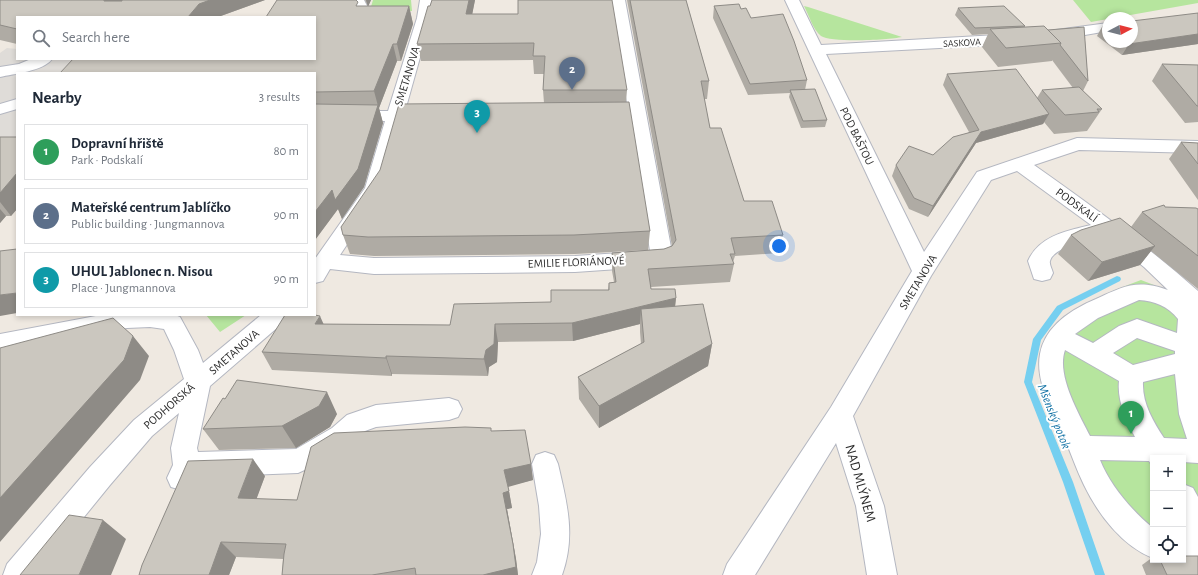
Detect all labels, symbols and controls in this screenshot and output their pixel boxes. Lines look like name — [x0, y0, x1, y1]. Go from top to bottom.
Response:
north arrow — [1102, 12, 1138, 48]
search box — [16, 16, 316, 60]
icon: search — [30, 27, 52, 49]
text: Search here — [62, 30, 130, 45]
street label: SASKOVA — [943, 37, 981, 49]
street label: SMETANOVA — [392, 45, 422, 107]
pin: 2 — [559, 57, 585, 90]
text: Nearby — [32, 89, 82, 106]
text: 3 results — [259, 91, 300, 104]
pin: 3 — [464, 100, 490, 133]
street label: POD BAŠTOU — [838, 105, 877, 167]
text: Dopravní hřiště — [71, 136, 164, 151]
text: 1 — [44, 145, 48, 158]
text: 80 m — [273, 145, 299, 158]
text: Park · Podskalí — [71, 154, 143, 167]
street label: PODSKALÍ — [1054, 185, 1102, 225]
text: Mateřské centrum Jablíčko — [71, 200, 231, 215]
text: 2 — [43, 209, 49, 222]
text: 90 m — [273, 209, 299, 222]
text: Public building · Jungmannova — [71, 218, 225, 231]
your location — [769, 236, 789, 256]
street label: SMETANOVA — [897, 252, 939, 312]
street label: EMILIE FLORIÁNOVÉ — [527, 253, 625, 270]
text: UHUL Jablonec n. Nisou — [71, 264, 212, 279]
text: 3 — [43, 273, 49, 286]
text: 90 m — [273, 273, 299, 286]
text: Place · Jungmannova — [71, 282, 176, 295]
street label: SMETANOVA — [207, 327, 261, 377]
street label: PODHORSKÁ — [141, 380, 197, 431]
water label: Mšenský potok — [1035, 382, 1073, 451]
pin: 1 — [1118, 401, 1144, 434]
street label: NAD MLÝNEM — [842, 442, 881, 524]
map controls — [1150, 455, 1186, 563]
button: + — [1150, 455, 1186, 491]
button: − — [1150, 491, 1186, 527]
button: locate — [1150, 527, 1186, 563]

